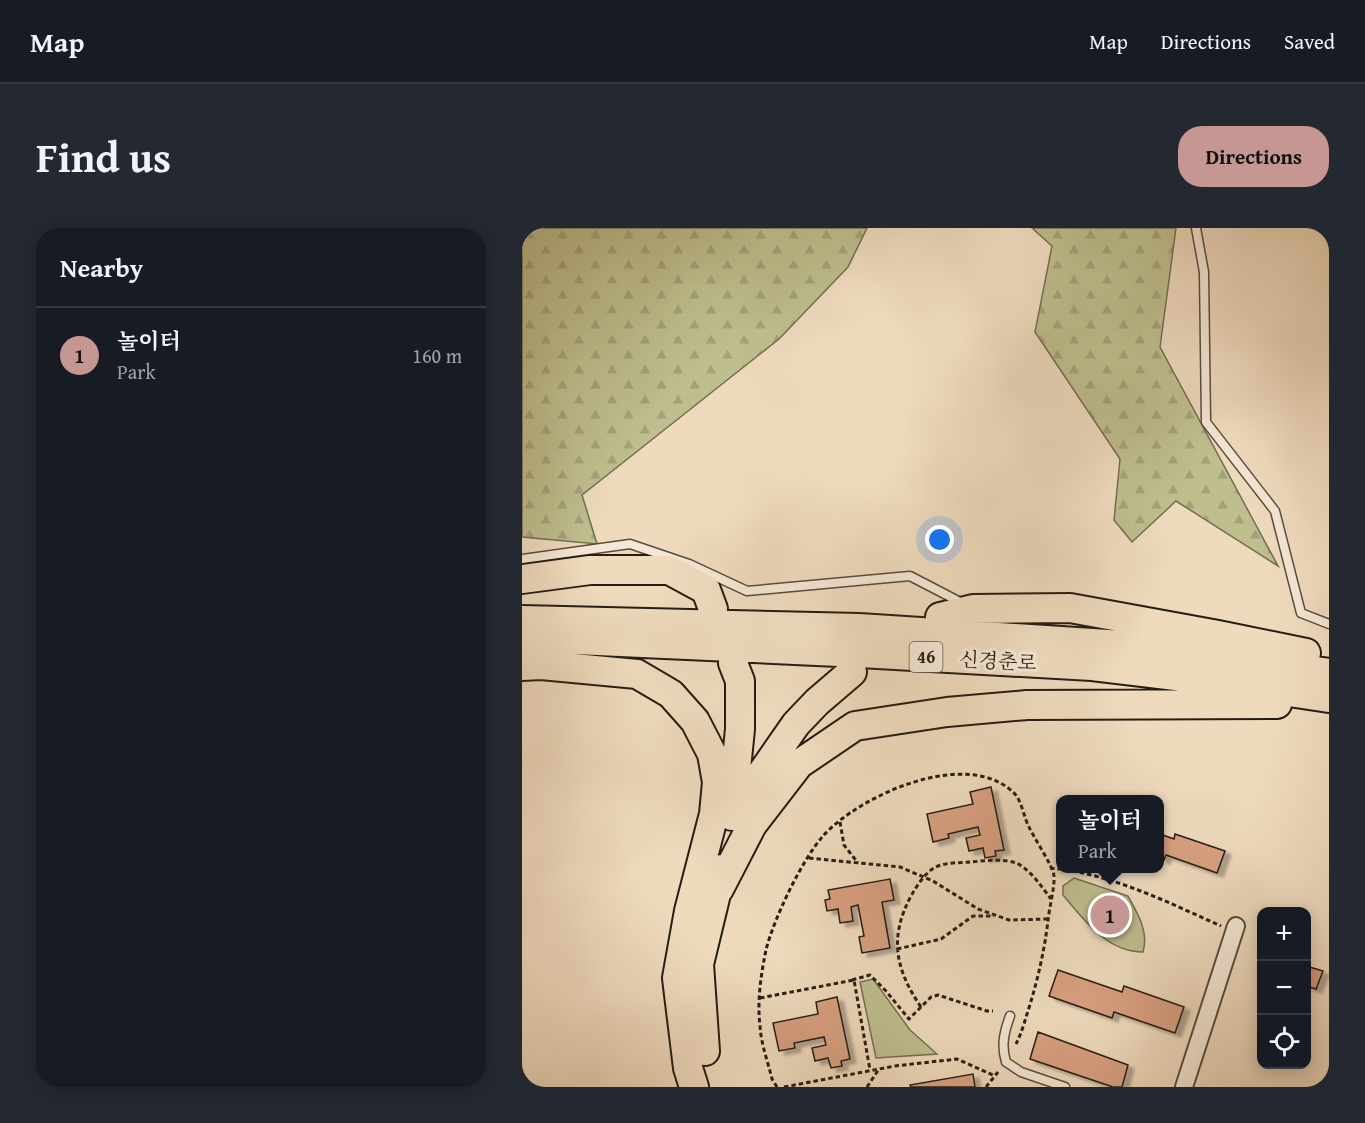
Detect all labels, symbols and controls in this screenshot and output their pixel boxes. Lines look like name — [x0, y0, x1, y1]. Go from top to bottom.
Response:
text: Map — [30, 21, 84, 62]
text: Map — [1089, 26, 1128, 57]
text: Directions — [1161, 26, 1251, 57]
text: Saved — [1284, 26, 1335, 57]
text: Find us — [36, 126, 171, 187]
button: Directions — [1178, 126, 1329, 187]
text: Nearby — [60, 248, 143, 287]
text: 놀이터 — [117, 325, 181, 357]
text: 1 — [74, 341, 85, 370]
text: 160 m — [412, 341, 462, 370]
text: Park — [117, 357, 156, 386]
your location — [925, 525, 954, 554]
road number: 46 — [910, 642, 942, 672]
street label: 신경춘로 — [959, 644, 1037, 677]
popup — [1056, 795, 1164, 873]
text: 놀이터 — [1078, 804, 1142, 836]
text: Park — [1078, 836, 1117, 865]
pin: 1 — [1090, 892, 1130, 938]
map controls — [1257, 907, 1311, 1069]
button: + — [1257, 907, 1311, 961]
button: − — [1257, 961, 1311, 1015]
button: locate — [1257, 1015, 1311, 1069]

